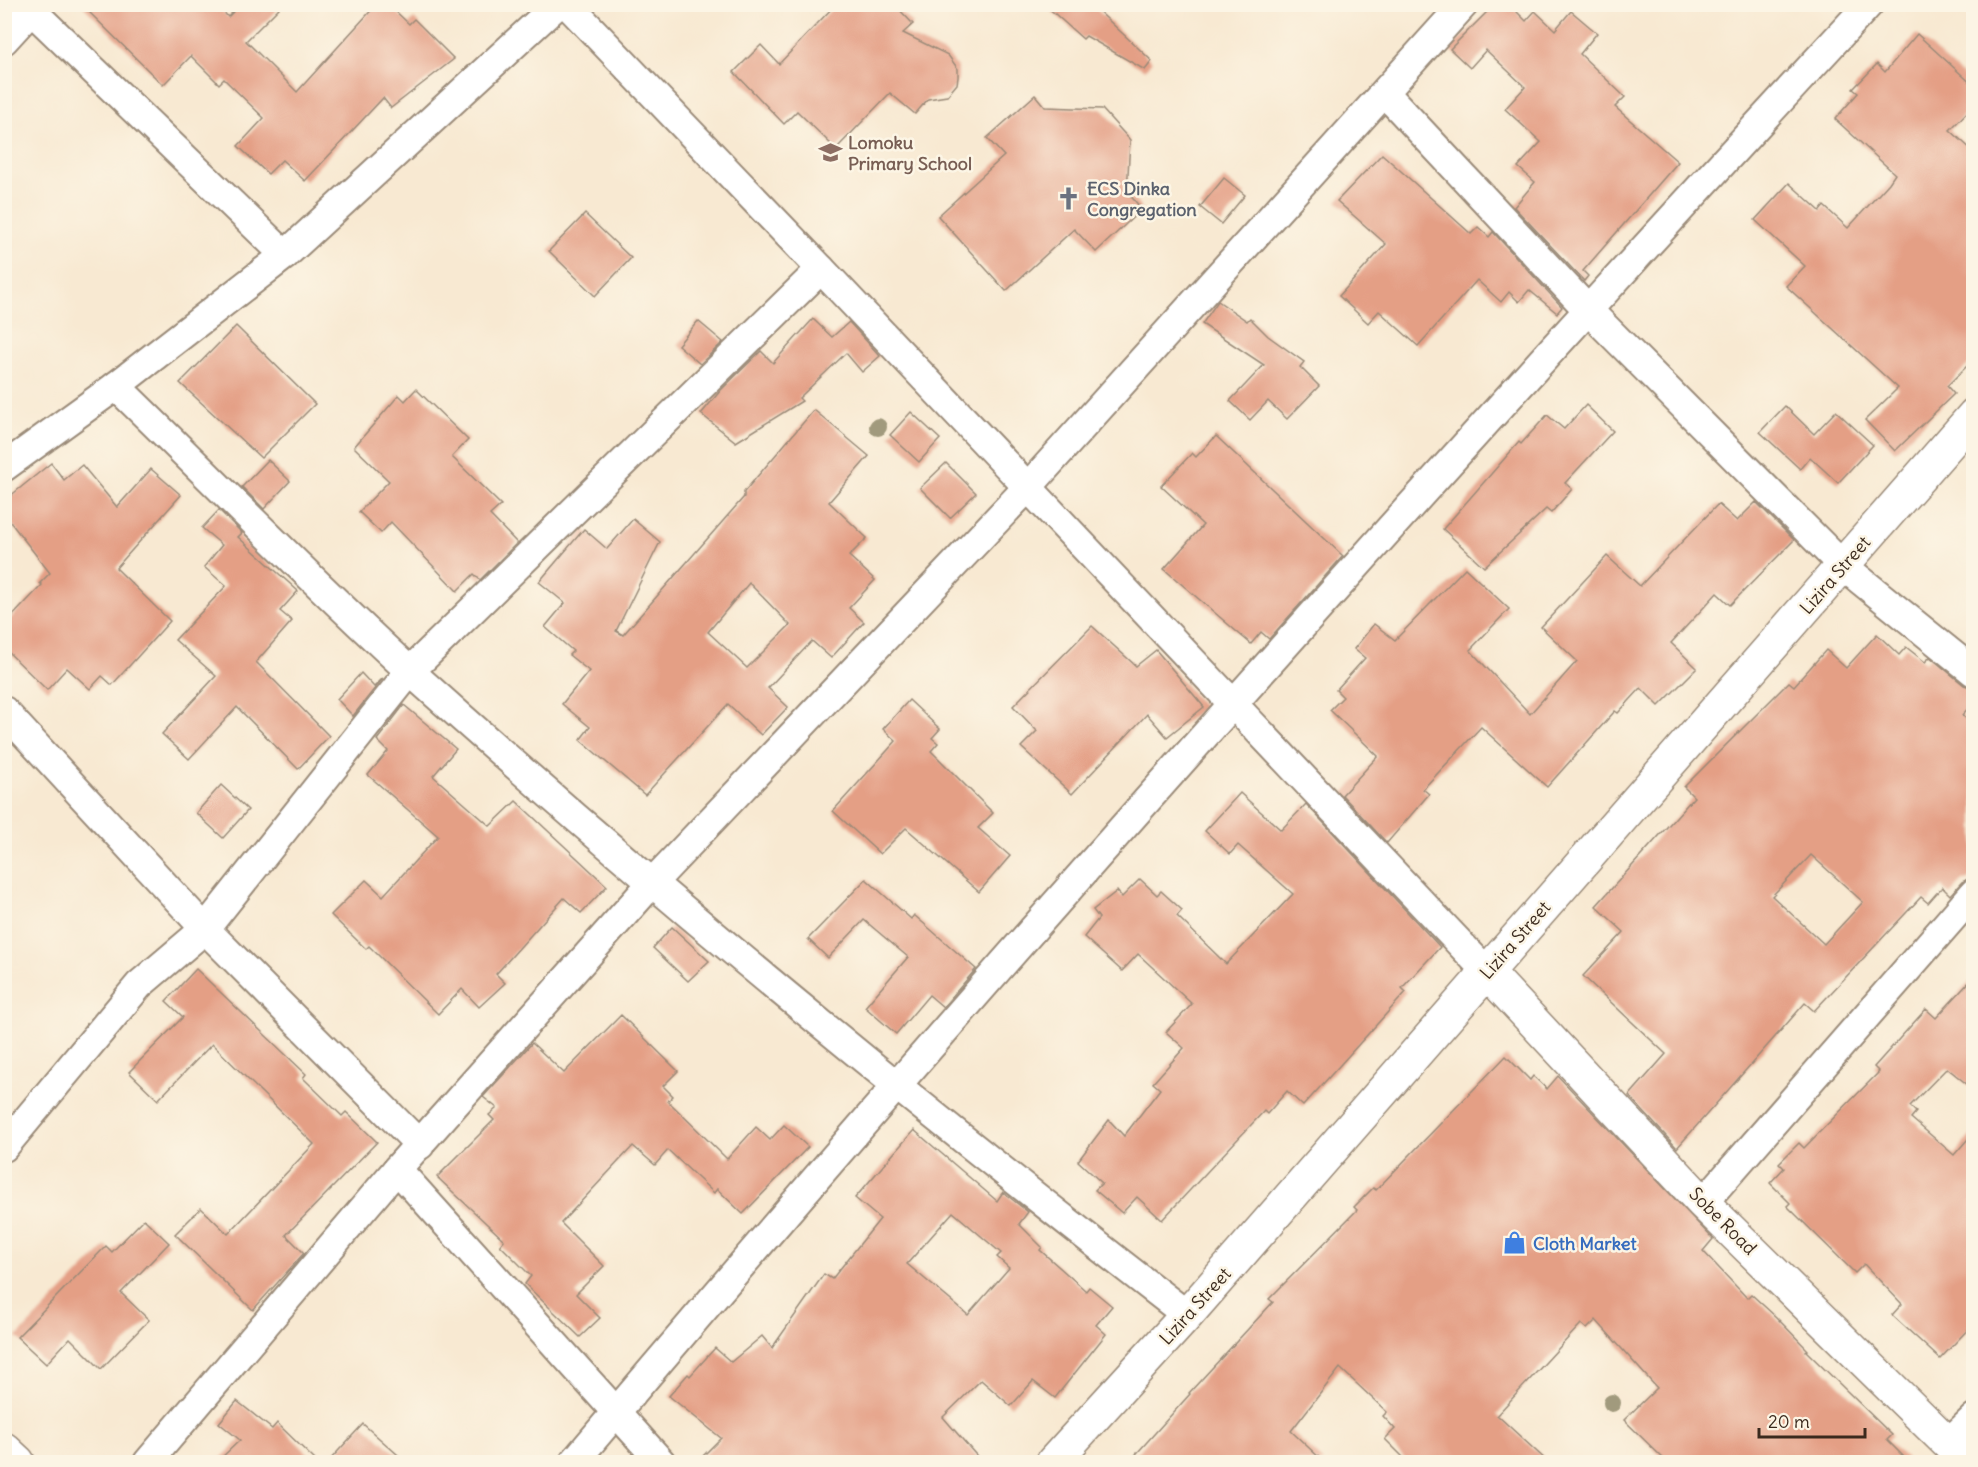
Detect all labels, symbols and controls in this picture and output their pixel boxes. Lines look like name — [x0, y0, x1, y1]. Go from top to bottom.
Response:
place label: Lomoku Primary School — [848, 131, 972, 175]
school or university icon: Lomoku Primary School — [817, 139, 843, 165]
place label: ECS Dinka Congregation — [1087, 177, 1197, 221]
church icon: ECS Dinka Congregation — [1056, 185, 1082, 211]
street label: Lizira Street — [1795, 531, 1875, 619]
street label: Lizira Street — [1475, 896, 1555, 984]
street label: Sobe Road — [1684, 1182, 1762, 1260]
shop icon: Cloth Market — [1502, 1230, 1528, 1256]
place label: Cloth Market — [1533, 1232, 1637, 1255]
street label: Lizira Street — [1154, 1263, 1236, 1349]
scale bar — [1759, 1401, 1866, 1439]
text: 20 m — [1768, 1410, 1810, 1433]

